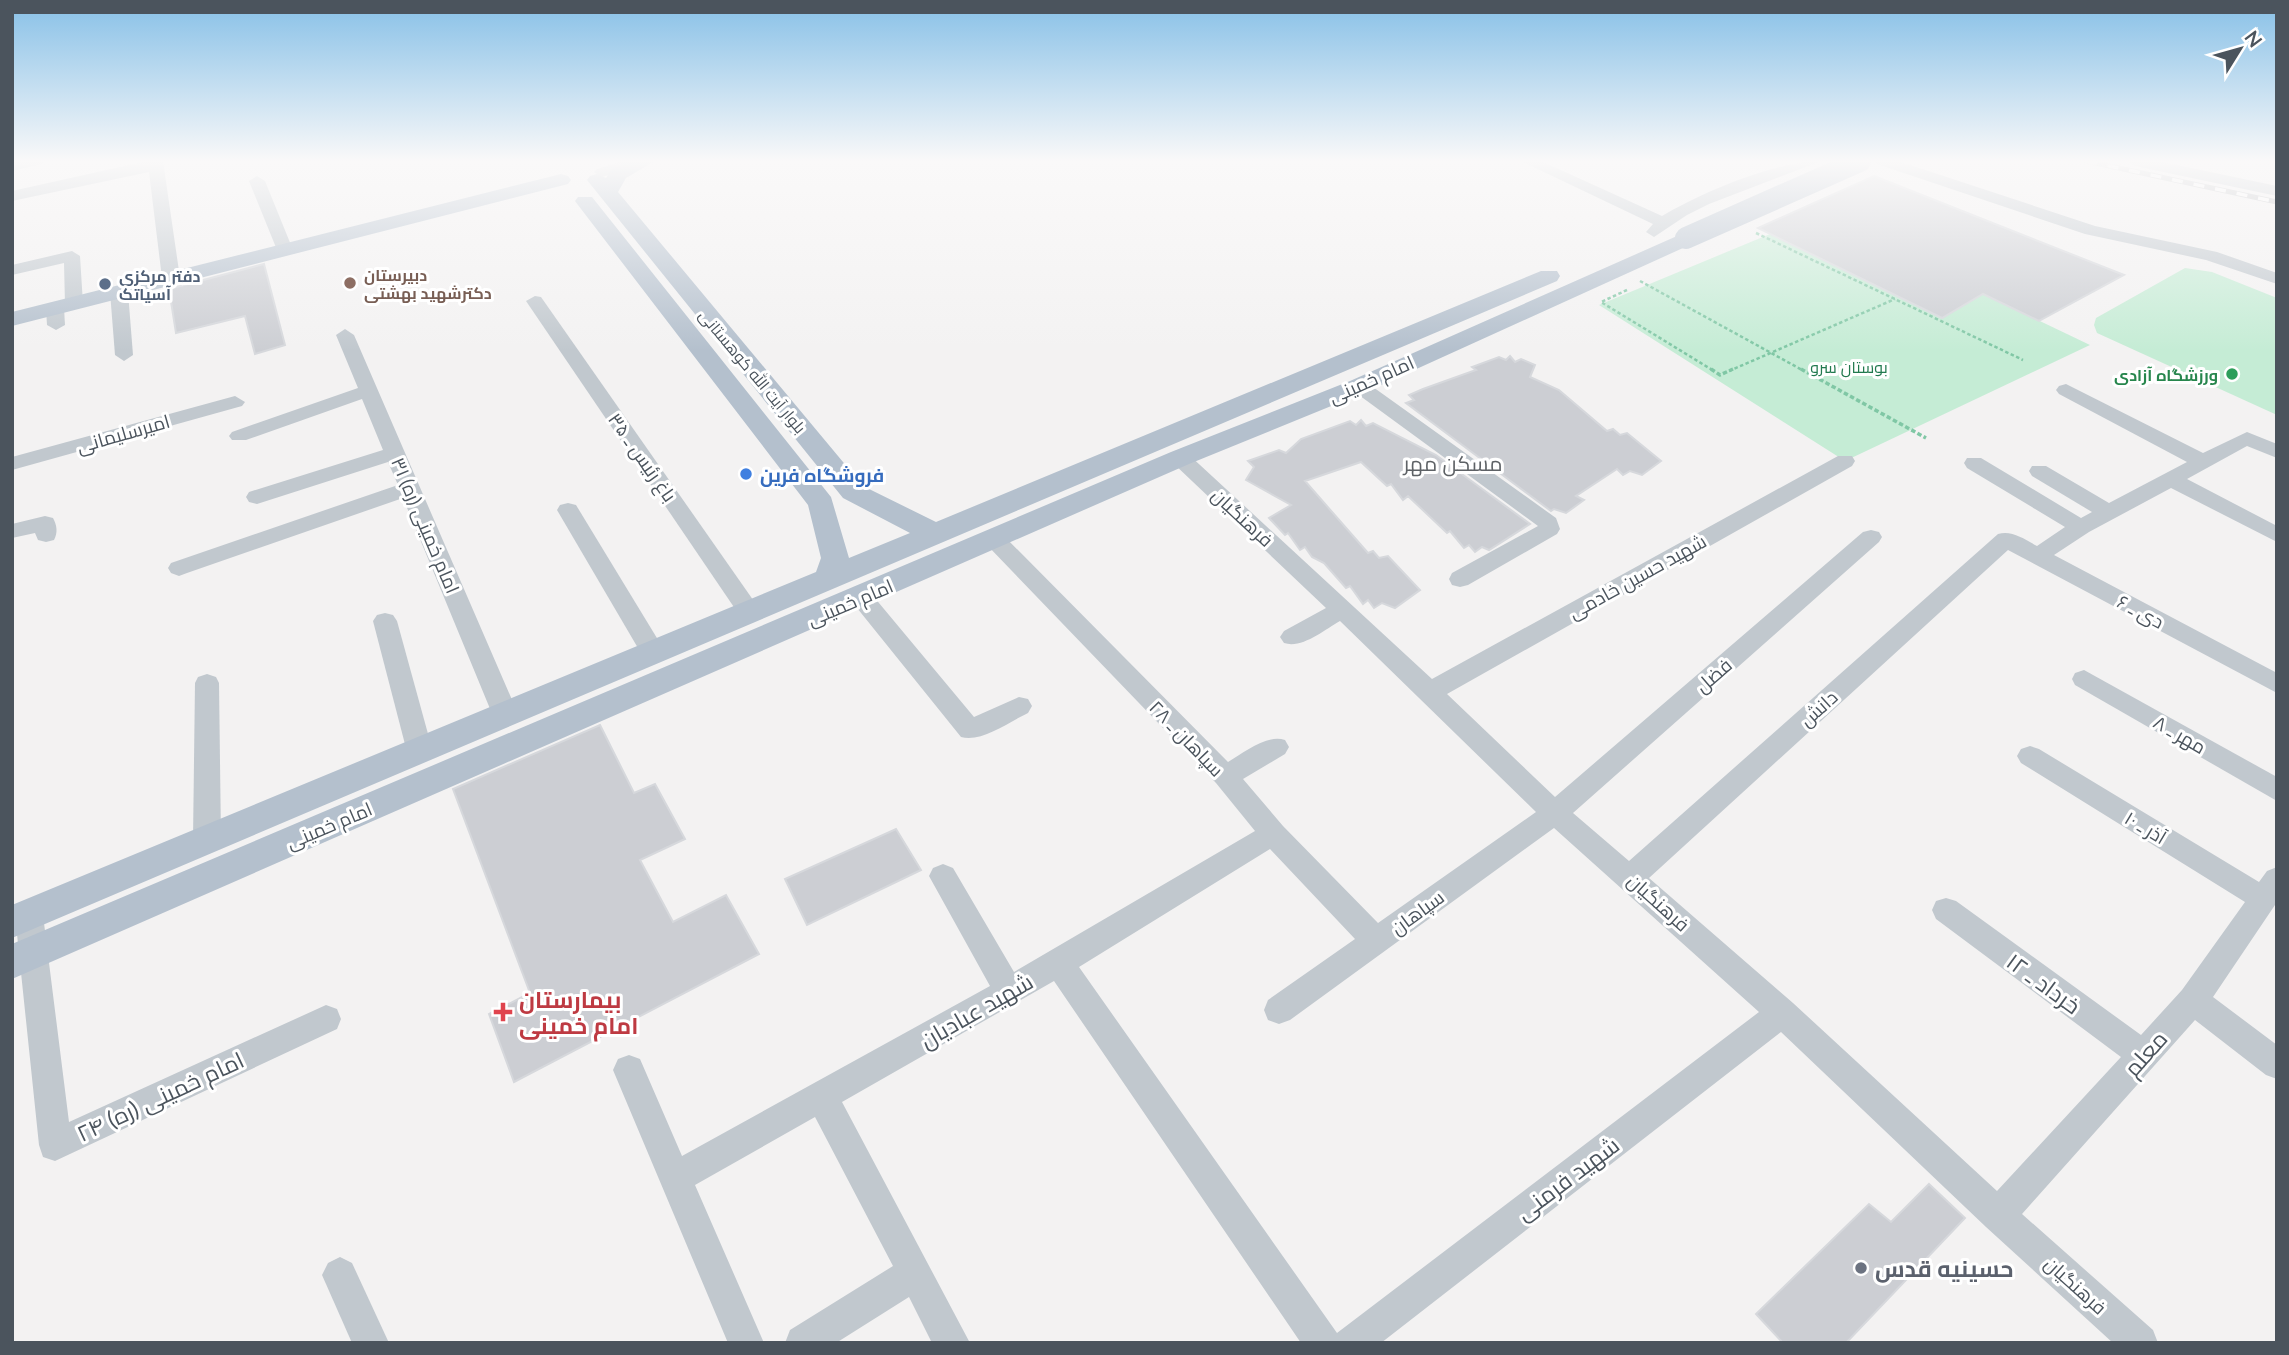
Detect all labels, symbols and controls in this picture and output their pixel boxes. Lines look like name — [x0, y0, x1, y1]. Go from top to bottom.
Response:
north arrow — [2205, 14, 2275, 84]
text: N — [2240, 26, 2268, 51]
place label: دبیرستان دکترشهید بهشتی — [364, 265, 492, 303]
place label: دفتر مرکزی آسیاتک — [119, 266, 200, 303]
marker: دبیرستان دکترشهید بهشتی — [342, 275, 358, 291]
marker: دفتر مرکزی آسیاتک — [97, 276, 113, 292]
street label: بلوار آیت الله کوهستانی — [694, 305, 810, 438]
street label: امام خمینی — [1325, 350, 1418, 411]
park label: بوستان سرو — [1810, 357, 1888, 378]
place label: ورزشگاه آزادی — [2114, 365, 2218, 385]
marker: ورزشگاه آزادی — [2224, 366, 2240, 382]
street label: باغ رئیس ـ ۳۵ — [602, 408, 682, 508]
street label: امیرسلیمانی — [74, 409, 173, 458]
district label: مسکن مهر — [1402, 450, 1503, 477]
street label: امام خمینی (ره) ۳۱ — [384, 453, 465, 598]
place label: فروشگاه فرین — [760, 463, 884, 487]
marker: فروشگاه فرین — [738, 466, 754, 482]
street label: فرهنگیان — [1207, 483, 1278, 552]
street label: شهید حسین خادمی — [1564, 529, 1710, 624]
street label: امام خمینی — [804, 574, 898, 633]
street label: دی ـ ۶ — [2113, 589, 2168, 634]
street label: فضل — [1690, 653, 1737, 698]
street label: دانش — [1794, 685, 1842, 732]
street label: سپاهان ـ ۲۸ — [1144, 695, 1229, 781]
street label: مهر ـ ۸ — [2149, 710, 2210, 759]
street label: امام خمینی — [283, 797, 377, 856]
street label: آذر ـ ۱۰ — [2121, 806, 2171, 849]
street label: فرهنگیان — [1623, 868, 1695, 936]
street label: سپاهان — [1386, 885, 1449, 940]
street label: خرداد ـ ۱۲ — [2001, 947, 2087, 1019]
street label: شهید عبادیان — [915, 966, 1038, 1054]
place label: بیمارستان امام خمینی — [519, 985, 638, 1042]
marker: بیمارستان امام خمینی — [493, 1002, 513, 1022]
street label: معلم — [2117, 1024, 2175, 1084]
street label: امام خمینی (ره) ۲۴ — [72, 1045, 249, 1150]
street label: شهید فرمنی — [1510, 1130, 1625, 1227]
street label: فرهنگیان — [2040, 1251, 2112, 1319]
place label: حسینیه قدس — [1875, 1254, 2014, 1283]
marker: حسینیه قدس — [1853, 1260, 1869, 1276]

